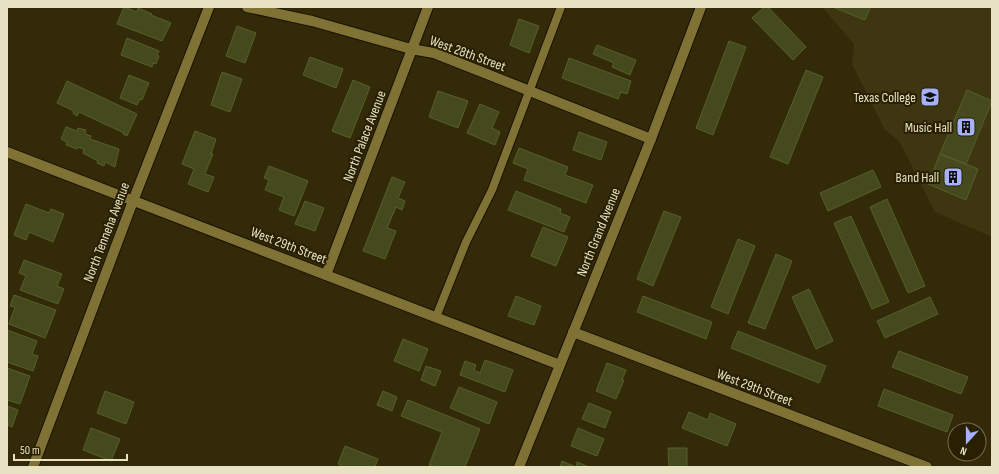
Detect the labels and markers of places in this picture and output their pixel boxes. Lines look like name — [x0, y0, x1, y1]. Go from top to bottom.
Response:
school or university icon: Texas College — [919, 86, 941, 108]
place label: Texas College — [854, 89, 916, 106]
building icon: Music Hall — [955, 116, 977, 138]
place label: Music Hall — [905, 119, 952, 136]
building icon: Band Hall — [942, 166, 964, 188]
place label: Band Hall — [896, 169, 939, 186]

